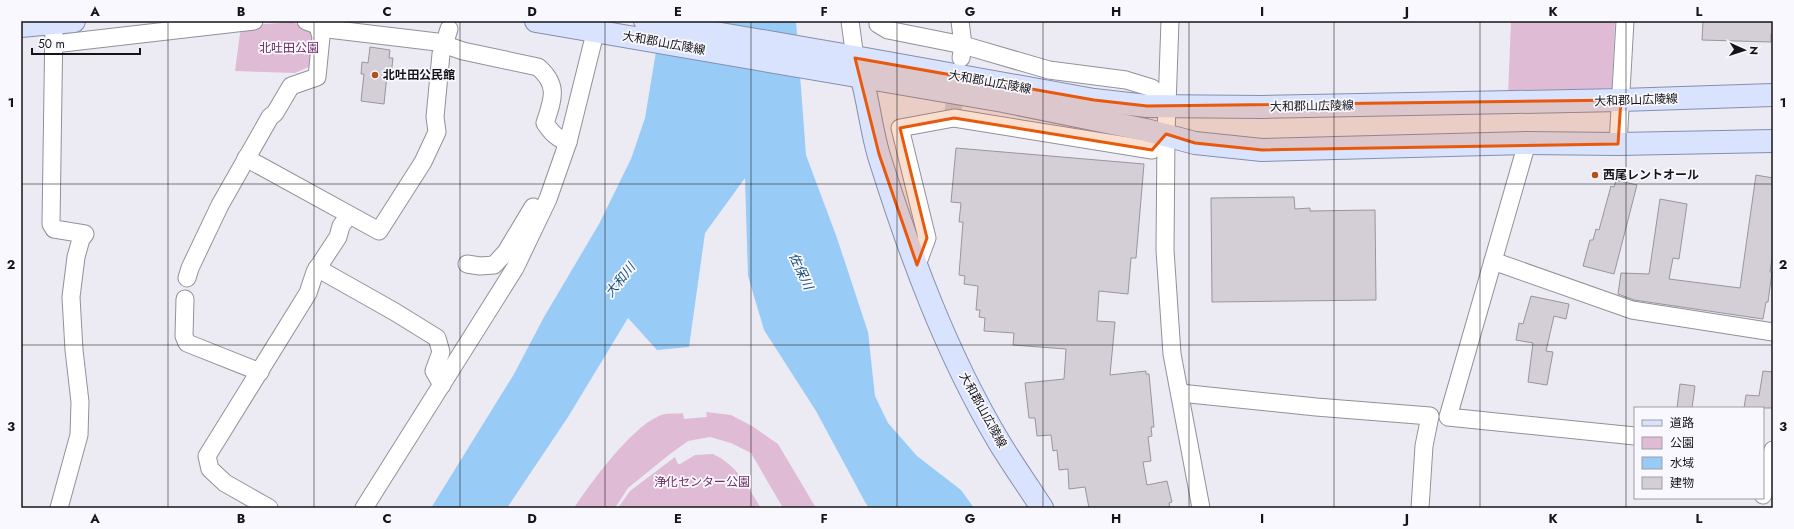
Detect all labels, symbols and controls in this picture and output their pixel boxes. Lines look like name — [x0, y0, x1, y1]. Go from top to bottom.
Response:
text: A — [89, 2, 100, 21]
text: B — [237, 2, 246, 21]
text: C — [382, 2, 392, 21]
text: D — [527, 2, 537, 21]
text: E — [674, 2, 682, 21]
text: F — [820, 2, 828, 21]
text: G — [965, 2, 976, 21]
text: H — [1111, 2, 1121, 21]
text: I — [1260, 2, 1264, 21]
text: J — [1402, 2, 1409, 21]
text: K — [1548, 2, 1558, 21]
text: L — [1696, 2, 1703, 21]
street label: 大和郡山広陵線 — [621, 27, 707, 59]
scale bar — [32, 30, 140, 56]
north arrow — [1724, 30, 1764, 70]
text: 50 m — [38, 35, 65, 53]
park label: 北吐田公園 — [259, 39, 319, 57]
text: N — [1746, 46, 1762, 55]
place label: 北吐田公民館 — [383, 66, 455, 84]
street label: 大和郡山広陵線 — [947, 66, 1033, 98]
marker: 北吐田公民館 — [370, 70, 380, 80]
street label: 大和郡山広陵線 — [1594, 90, 1678, 110]
text: 1 — [8, 93, 14, 112]
text: 1 — [1780, 93, 1786, 112]
street label: 大和郡山広陵線 — [1270, 96, 1354, 116]
place label: 西尾レントオール — [1603, 166, 1699, 184]
marker: 西尾レントオール — [1590, 170, 1600, 180]
water label: 佐保川 — [784, 249, 819, 294]
text: 2 — [7, 255, 15, 274]
text: 2 — [1779, 255, 1787, 274]
water label: 大和川 — [600, 257, 641, 301]
street label: 大和郡山広陵線 — [955, 369, 1011, 451]
legend — [1634, 407, 1764, 499]
text: 道路 — [1670, 414, 1694, 432]
text: 3 — [7, 417, 15, 436]
text: 3 — [1779, 417, 1787, 436]
text: 公園 — [1670, 434, 1694, 452]
text: 水域 — [1670, 454, 1694, 472]
park label: 浄化センター公園 — [654, 473, 750, 491]
text: 建物 — [1670, 474, 1694, 492]
text: A — [89, 509, 100, 528]
text: B — [237, 509, 246, 528]
text: C — [382, 509, 392, 528]
text: D — [527, 509, 537, 528]
text: E — [674, 509, 682, 528]
text: F — [820, 509, 828, 528]
text: G — [965, 509, 976, 528]
text: H — [1111, 509, 1121, 528]
text: I — [1260, 509, 1264, 528]
text: J — [1402, 509, 1409, 528]
text: K — [1548, 509, 1558, 528]
text: L — [1696, 509, 1703, 528]

